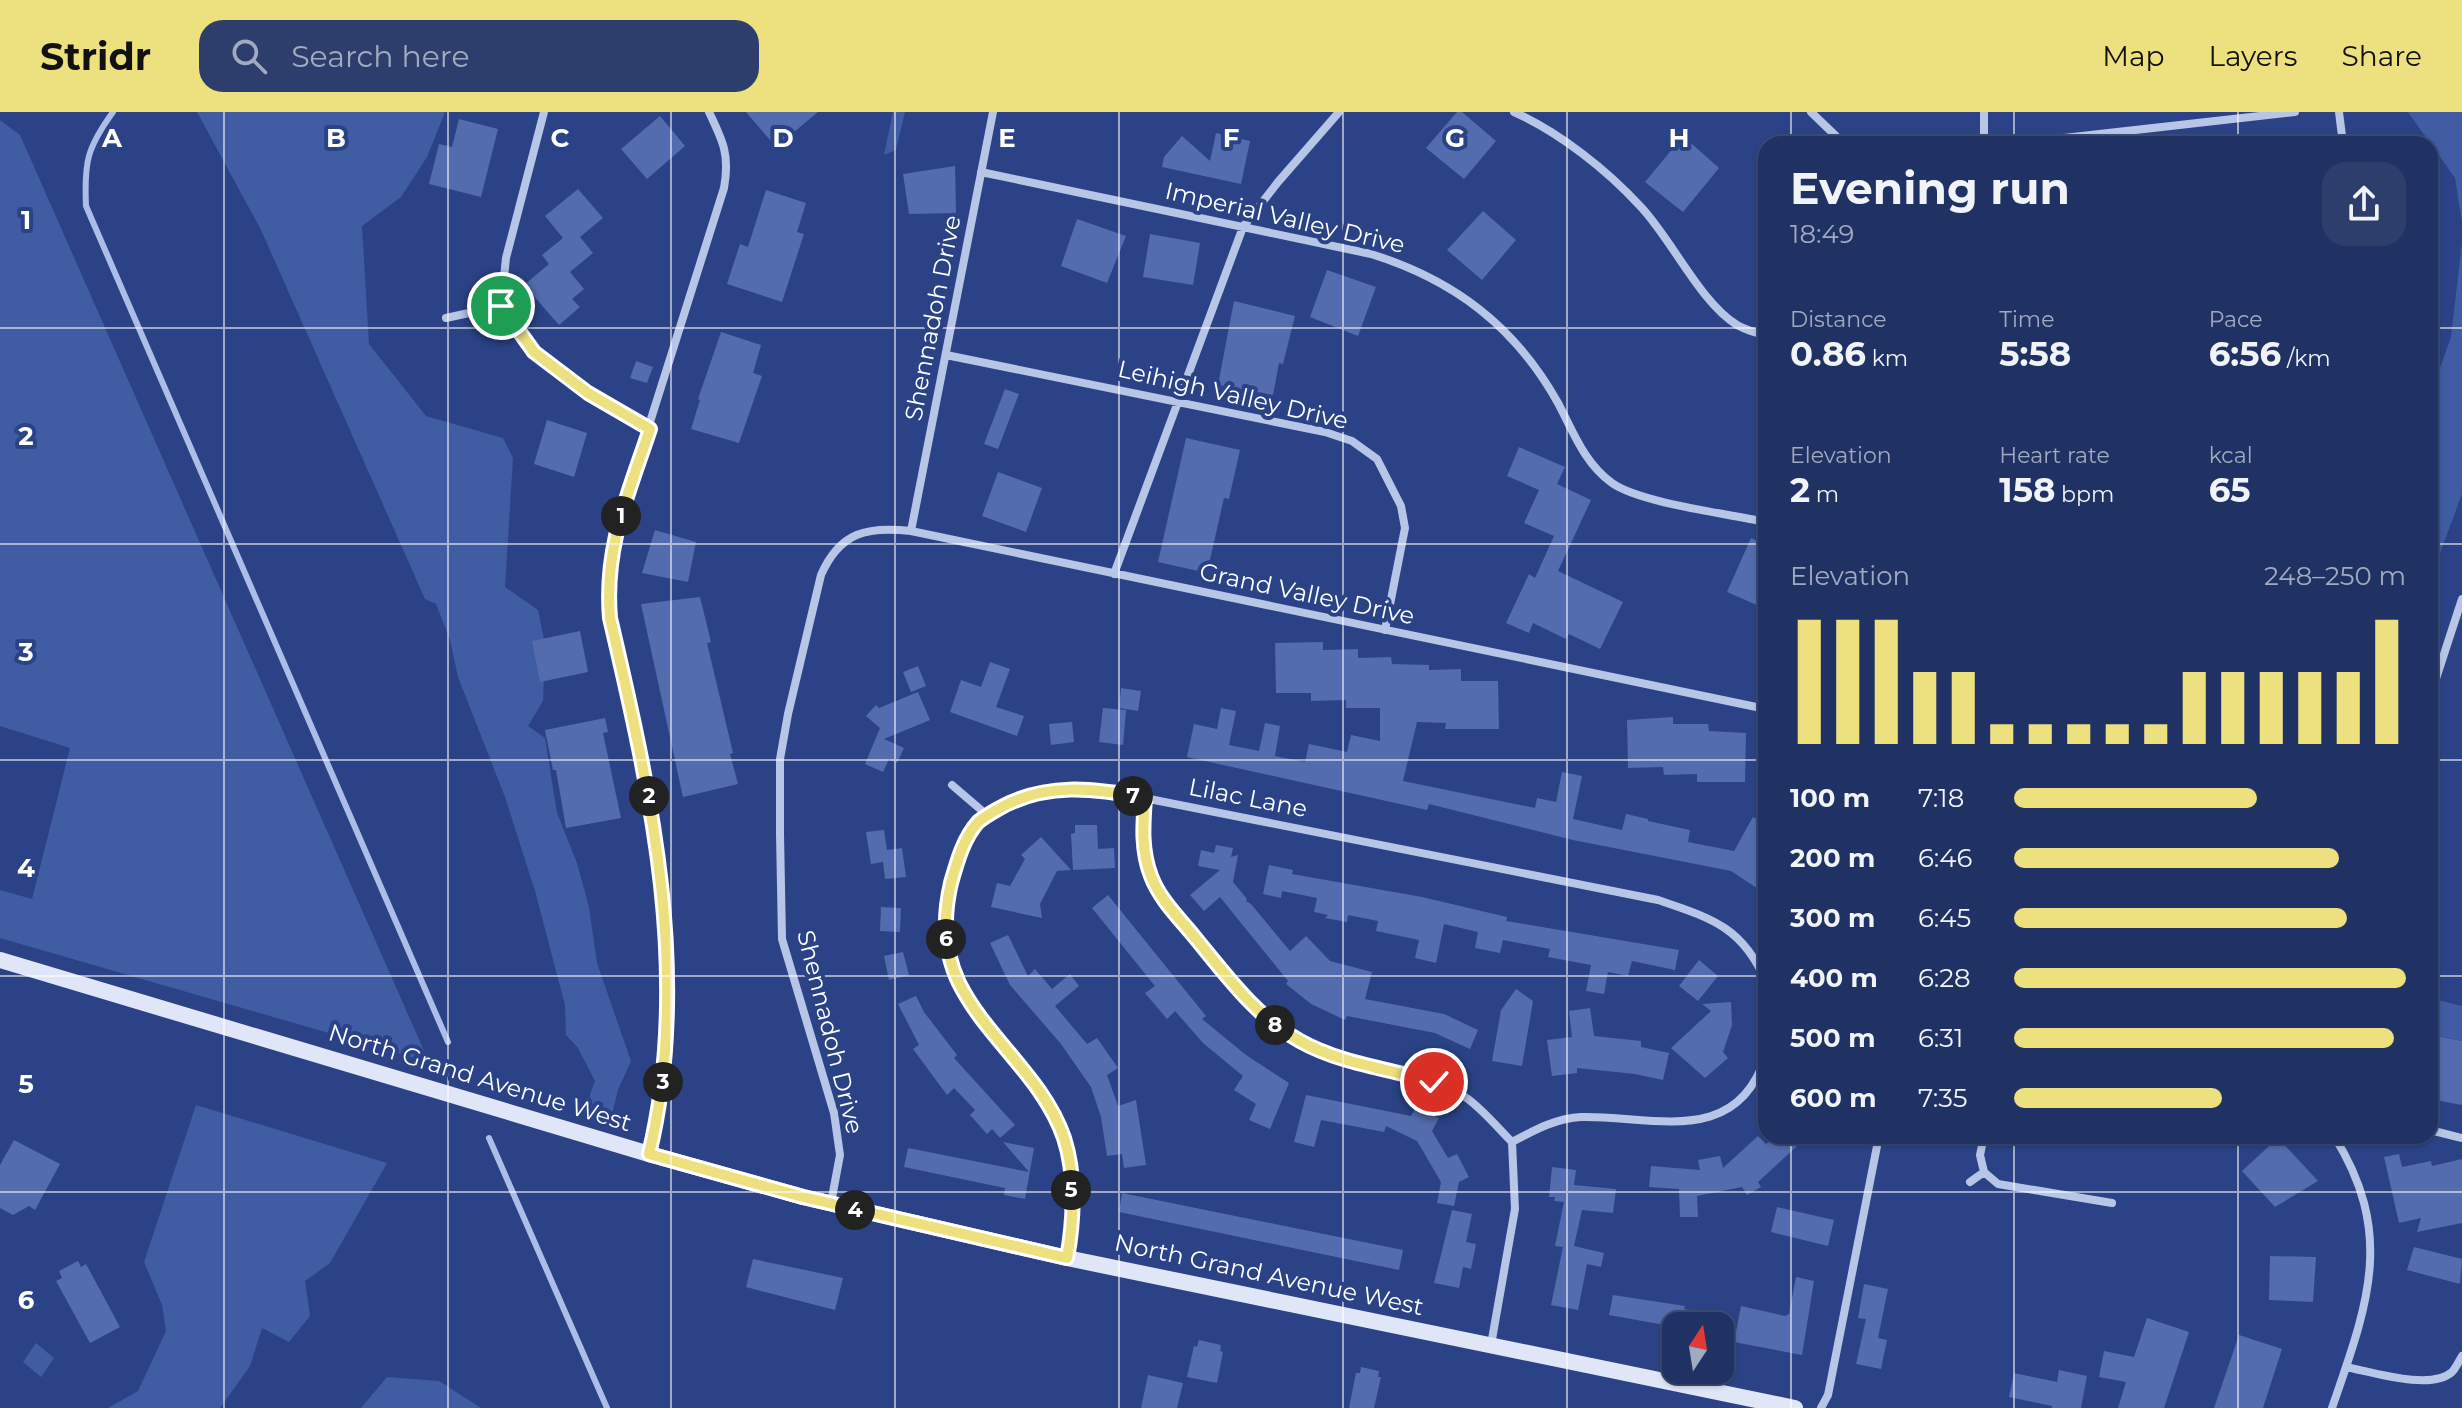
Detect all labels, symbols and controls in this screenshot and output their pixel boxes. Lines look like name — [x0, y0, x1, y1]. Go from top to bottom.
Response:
search box — [199, 20, 759, 92]
text: Stridr — [40, 33, 151, 80]
icon: search — [227, 34, 271, 78]
text: Search here — [291, 38, 470, 75]
text: Map — [2102, 39, 2165, 73]
text: Layers — [2209, 39, 2298, 73]
text: Share — [2342, 39, 2422, 73]
text: A — [101, 122, 123, 154]
text: B — [326, 122, 346, 154]
text: C — [551, 122, 570, 154]
text: D — [772, 122, 794, 154]
text: E — [998, 122, 1016, 154]
text: F — [1223, 122, 1239, 154]
text: G — [1445, 122, 1465, 154]
text: H — [1668, 122, 1690, 154]
text: Evening run — [1790, 161, 2070, 215]
button: share — [2322, 162, 2406, 246]
street label: Imperial Valley Drive — [1162, 176, 1408, 259]
text: 1 — [21, 204, 31, 236]
street label: Shennadoh Drive — [898, 213, 967, 423]
text: 18:49 — [1790, 218, 1854, 250]
pin — [467, 272, 535, 340]
icon: arrive — [479, 284, 523, 328]
text: Distance — [1790, 306, 1887, 333]
text: Time — [1999, 306, 2055, 333]
text: Pace — [2209, 306, 2263, 333]
text: 0.86 — [1790, 333, 1866, 375]
text: 5:58 — [1999, 333, 2071, 375]
text: 6:56 — [2209, 333, 2281, 375]
text: km — [1866, 345, 1908, 372]
text: /km — [2281, 345, 2331, 372]
street label: Leihigh Valley Drive — [1115, 354, 1351, 435]
text: 2 — [18, 420, 34, 452]
text: Elevation — [1790, 442, 1892, 469]
text: Heart rate — [1999, 442, 2110, 469]
text: kcal — [2209, 442, 2253, 469]
text: 2 — [1790, 469, 1810, 511]
text: 158 — [1999, 469, 2055, 511]
text: 65 — [2209, 469, 2251, 511]
text: m — [1810, 481, 1839, 508]
text: bpm — [2055, 481, 2114, 508]
pin: 1 — [601, 496, 641, 536]
text: 1 — [617, 502, 625, 529]
street label: Grand Valley Drive — [1197, 557, 1417, 630]
text: Elevation — [1790, 560, 1910, 592]
text: 248–250 m — [2264, 560, 2406, 592]
text: 3 — [17, 636, 34, 668]
street label: Lilac Lane — [1186, 772, 1310, 823]
pin: 2 — [629, 776, 669, 816]
pin: 7 — [1113, 776, 1153, 816]
text: 2 — [643, 782, 655, 809]
text: 7 — [1126, 782, 1140, 809]
text: 100 m — [1790, 782, 1870, 814]
text: 7:18 — [1918, 782, 1964, 814]
text: 200 m — [1790, 842, 1875, 874]
text: 6:46 — [1918, 842, 1972, 874]
text: 4 — [17, 852, 35, 884]
text: 300 m — [1790, 902, 1875, 934]
text: 6:45 — [1918, 902, 1971, 934]
pin: 6 — [926, 919, 966, 959]
text: 6 — [939, 925, 953, 952]
street label: Shennadoh Drive — [791, 927, 870, 1137]
text: 400 m — [1790, 962, 1878, 994]
text: 6:28 — [1918, 962, 1971, 994]
pin: 8 — [1255, 1005, 1295, 1045]
text: 8 — [1268, 1011, 1282, 1038]
street label: North Grand Avenue West — [325, 1018, 635, 1138]
text: 500 m — [1790, 1022, 1875, 1054]
text: 6:31 — [1918, 1022, 1963, 1054]
pin — [1400, 1048, 1468, 1116]
icon: check — [1412, 1060, 1456, 1104]
pin: 3 — [643, 1062, 683, 1102]
text: 5 — [18, 1068, 34, 1100]
text: 3 — [656, 1068, 670, 1095]
text: 600 m — [1790, 1082, 1877, 1114]
text: 7:35 — [1918, 1082, 1967, 1114]
pin: 5 — [1051, 1170, 1091, 1210]
text: 5 — [1064, 1176, 1078, 1203]
pin: 4 — [835, 1190, 875, 1230]
text: 4 — [847, 1196, 863, 1223]
street label: North Grand Avenue West — [1112, 1228, 1426, 1322]
text: 6 — [18, 1284, 35, 1316]
north arrow — [1662, 1312, 1734, 1384]
map controls — [1662, 1312, 1734, 1384]

